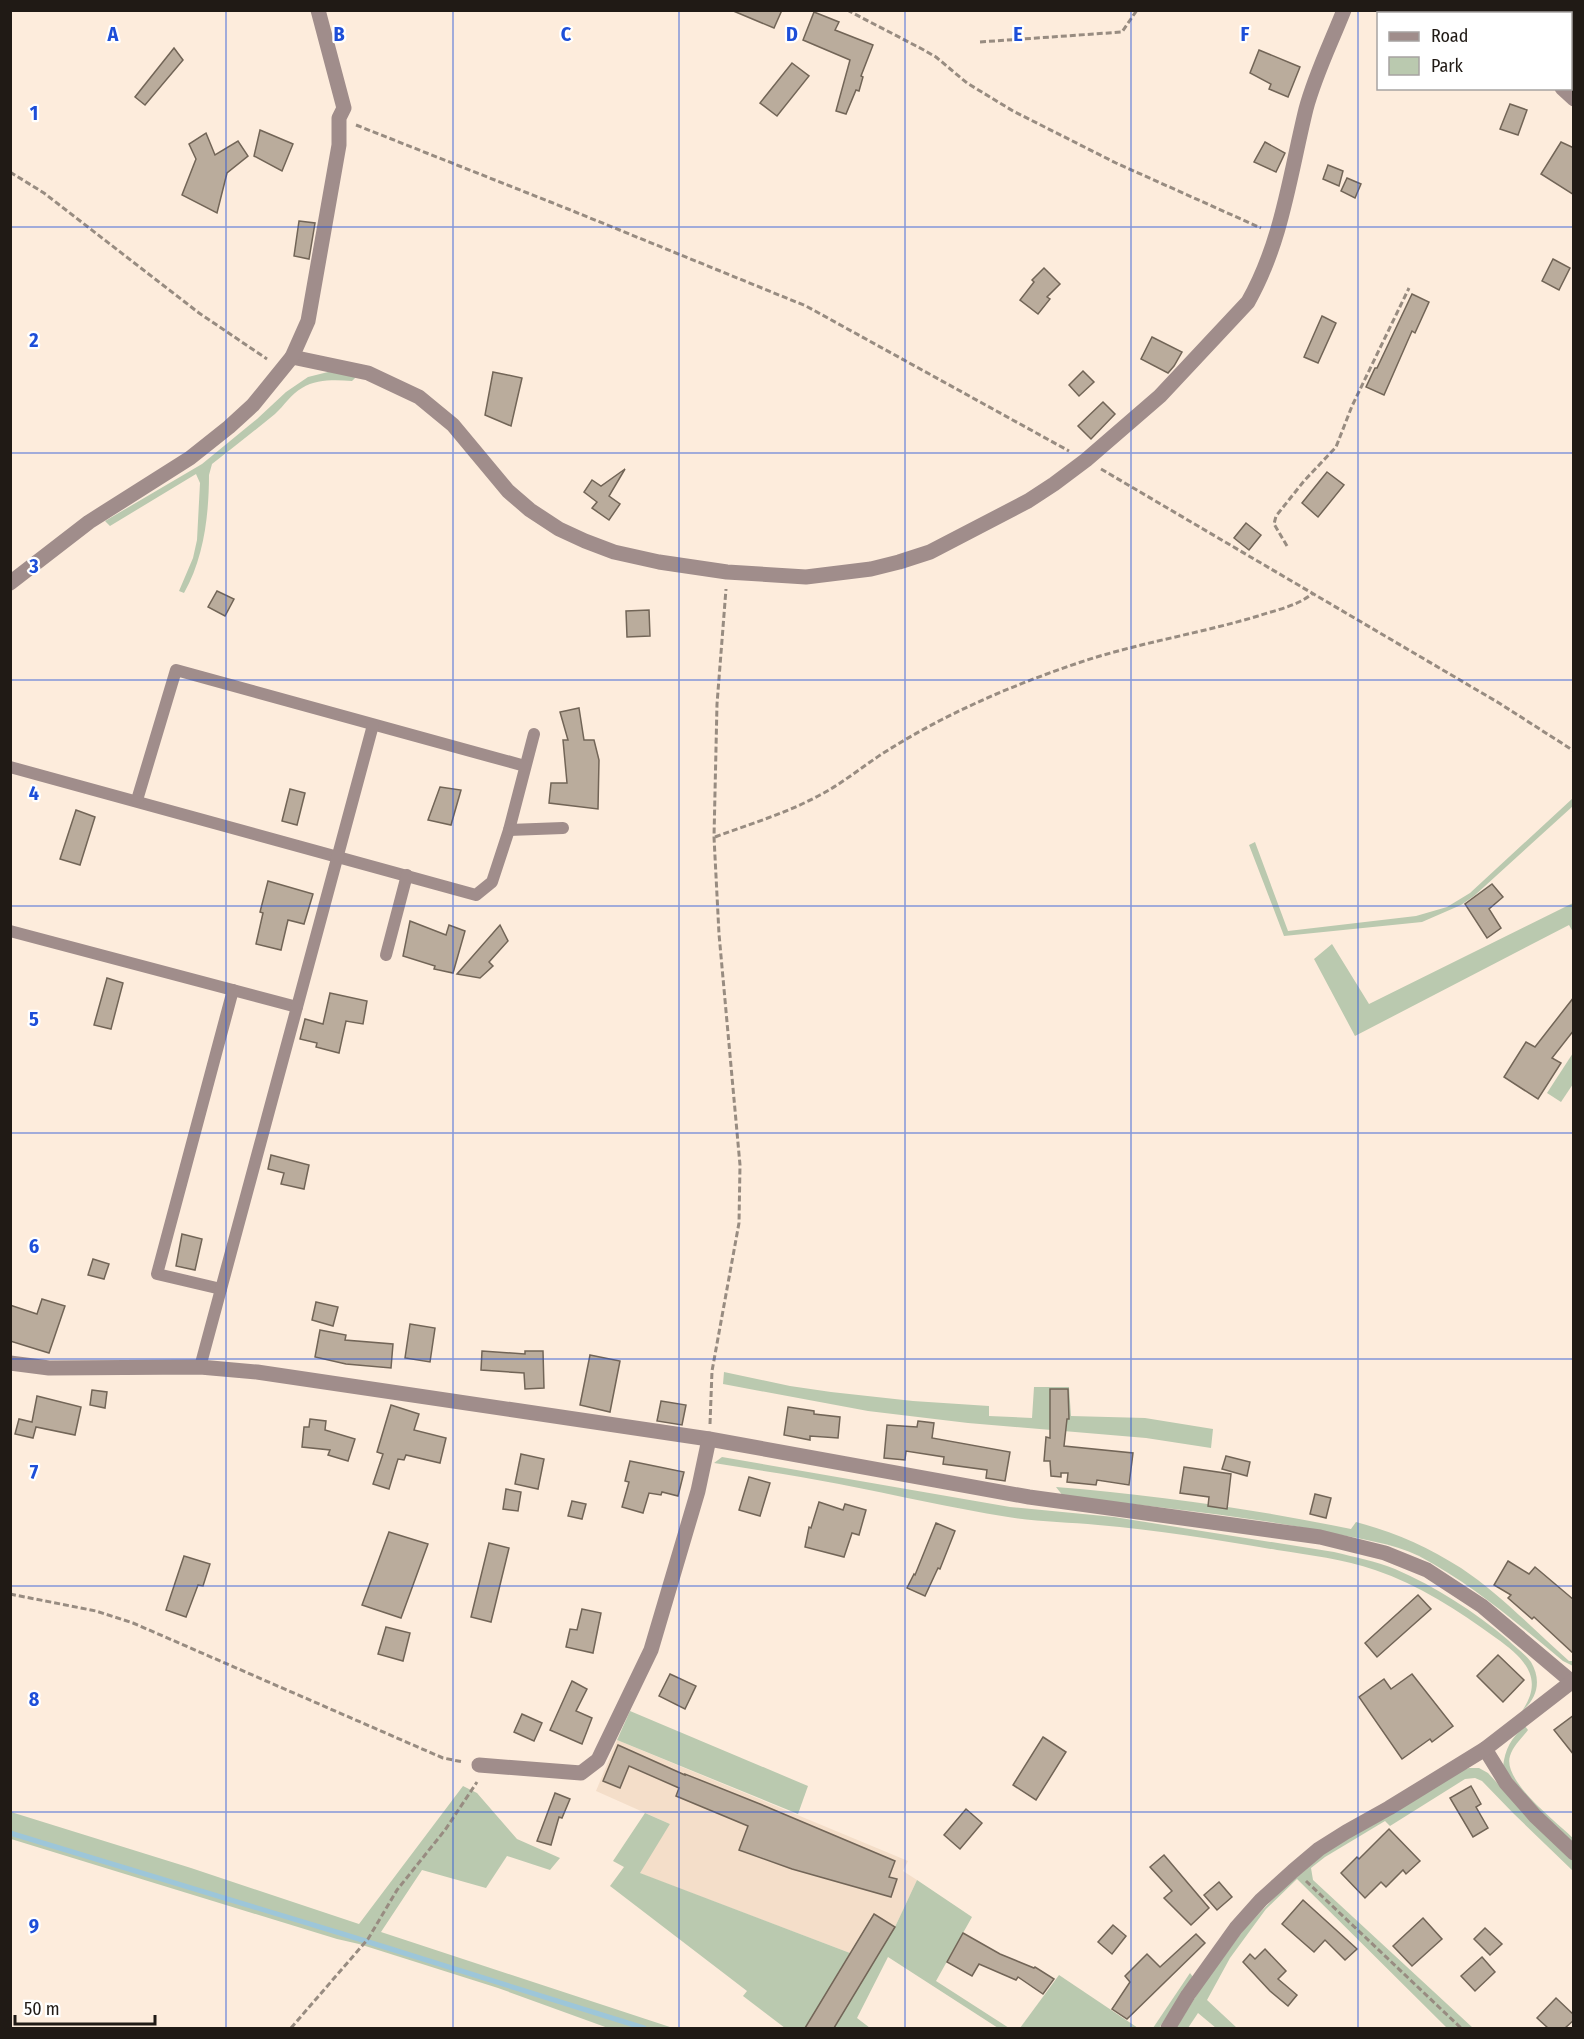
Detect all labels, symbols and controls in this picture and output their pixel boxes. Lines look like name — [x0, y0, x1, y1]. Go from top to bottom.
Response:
legend — [1377, 12, 1572, 90]
text: A — [107, 22, 120, 46]
text: B — [333, 22, 345, 46]
text: C — [561, 22, 572, 46]
text: D — [786, 22, 798, 46]
text: E — [1013, 22, 1023, 46]
text: F — [1241, 22, 1250, 46]
text: Road — [1431, 25, 1468, 47]
text: Park — [1431, 55, 1464, 77]
text: 1 — [30, 101, 38, 125]
text: 2 — [28, 328, 39, 352]
text: 3 — [28, 554, 39, 578]
text: 4 — [29, 781, 39, 805]
text: 5 — [29, 1007, 39, 1031]
text: 6 — [29, 1234, 39, 1258]
text: 7 — [30, 1460, 39, 1484]
text: 8 — [29, 1687, 40, 1711]
text: 9 — [29, 1914, 39, 1938]
scale bar — [15, 1988, 154, 2026]
text: 50 m — [24, 1998, 60, 2020]

